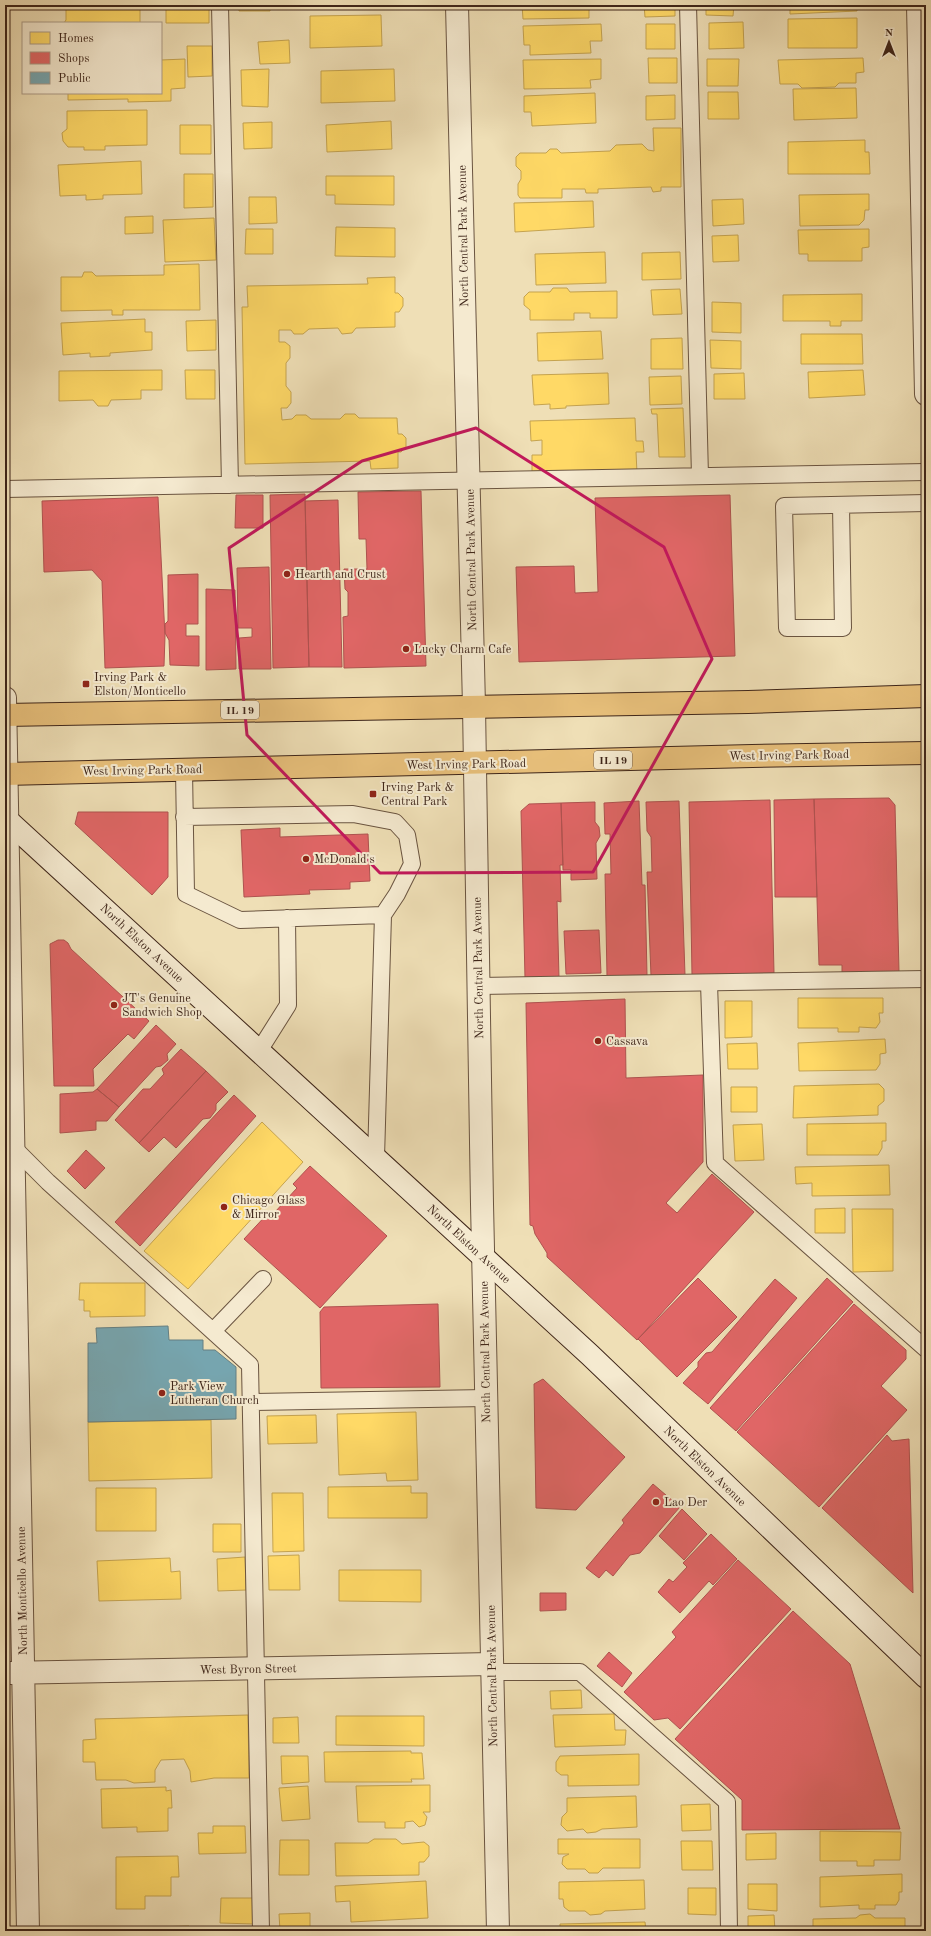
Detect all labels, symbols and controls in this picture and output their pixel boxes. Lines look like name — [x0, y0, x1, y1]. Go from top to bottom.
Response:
legend — [22, 22, 162, 94]
north arrow — [869, 22, 909, 62]
text: N — [885, 28, 894, 39]
text: Homes — [58, 33, 94, 45]
text: Shops — [58, 53, 89, 65]
text: Public — [58, 73, 90, 85]
street label: North Central Park Avenue — [457, 164, 471, 307]
street label: North Central Park Avenue — [465, 488, 479, 631]
marker: Hearth and Crust — [282, 569, 292, 579]
place label: Hearth and Crust — [295, 569, 386, 581]
marker: Lucky Charm Cafe — [401, 644, 411, 654]
place label: Lucky Charm Cafe — [414, 644, 512, 656]
place label: Irving Park & Elston/Monticello — [94, 672, 186, 698]
marker: Irving Park & Elston/Monticello — [81, 679, 91, 689]
road number: IL 19 — [221, 701, 259, 719]
street label: West Irving Park Road — [729, 749, 849, 763]
road number: IL 19 — [594, 751, 632, 769]
street label: West Irving Park Road — [406, 758, 526, 772]
street label: West Irving Park Road — [82, 764, 202, 778]
place label: Irving Park & Central Park — [381, 782, 454, 808]
marker: Irving Park & Central Park — [368, 789, 378, 799]
marker: McDonald's — [301, 854, 311, 864]
place label: McDonald's — [314, 854, 375, 866]
street label: North Central Park Avenue — [472, 896, 486, 1039]
street label: North Elston Avenue — [97, 902, 186, 986]
place label: JT's Genuine Sandwich Shop — [122, 993, 202, 1019]
marker: JT's Genuine Sandwich Shop — [109, 1000, 119, 1010]
marker: Cassava — [593, 1036, 603, 1046]
place label: Cassava — [606, 1036, 648, 1048]
place label: Chicago Glass & Mirror — [232, 1195, 305, 1221]
marker: Chicago Glass & Mirror — [219, 1202, 229, 1212]
street label: North Elston Avenue — [424, 1203, 513, 1287]
street label: North Central Park Avenue — [479, 1280, 493, 1423]
place label: Park View Lutheran Church — [170, 1381, 260, 1407]
marker: Park View Lutheran Church — [157, 1388, 167, 1398]
street label: North Elston Avenue — [661, 1425, 748, 1509]
marker: Lao Der — [651, 1497, 661, 1507]
place label: Lao Der — [664, 1497, 707, 1509]
street label: North Monticello Avenue — [16, 1526, 30, 1655]
street label: North Central Park Avenue — [486, 1604, 500, 1747]
street label: West Byron Street — [199, 1663, 297, 1677]

